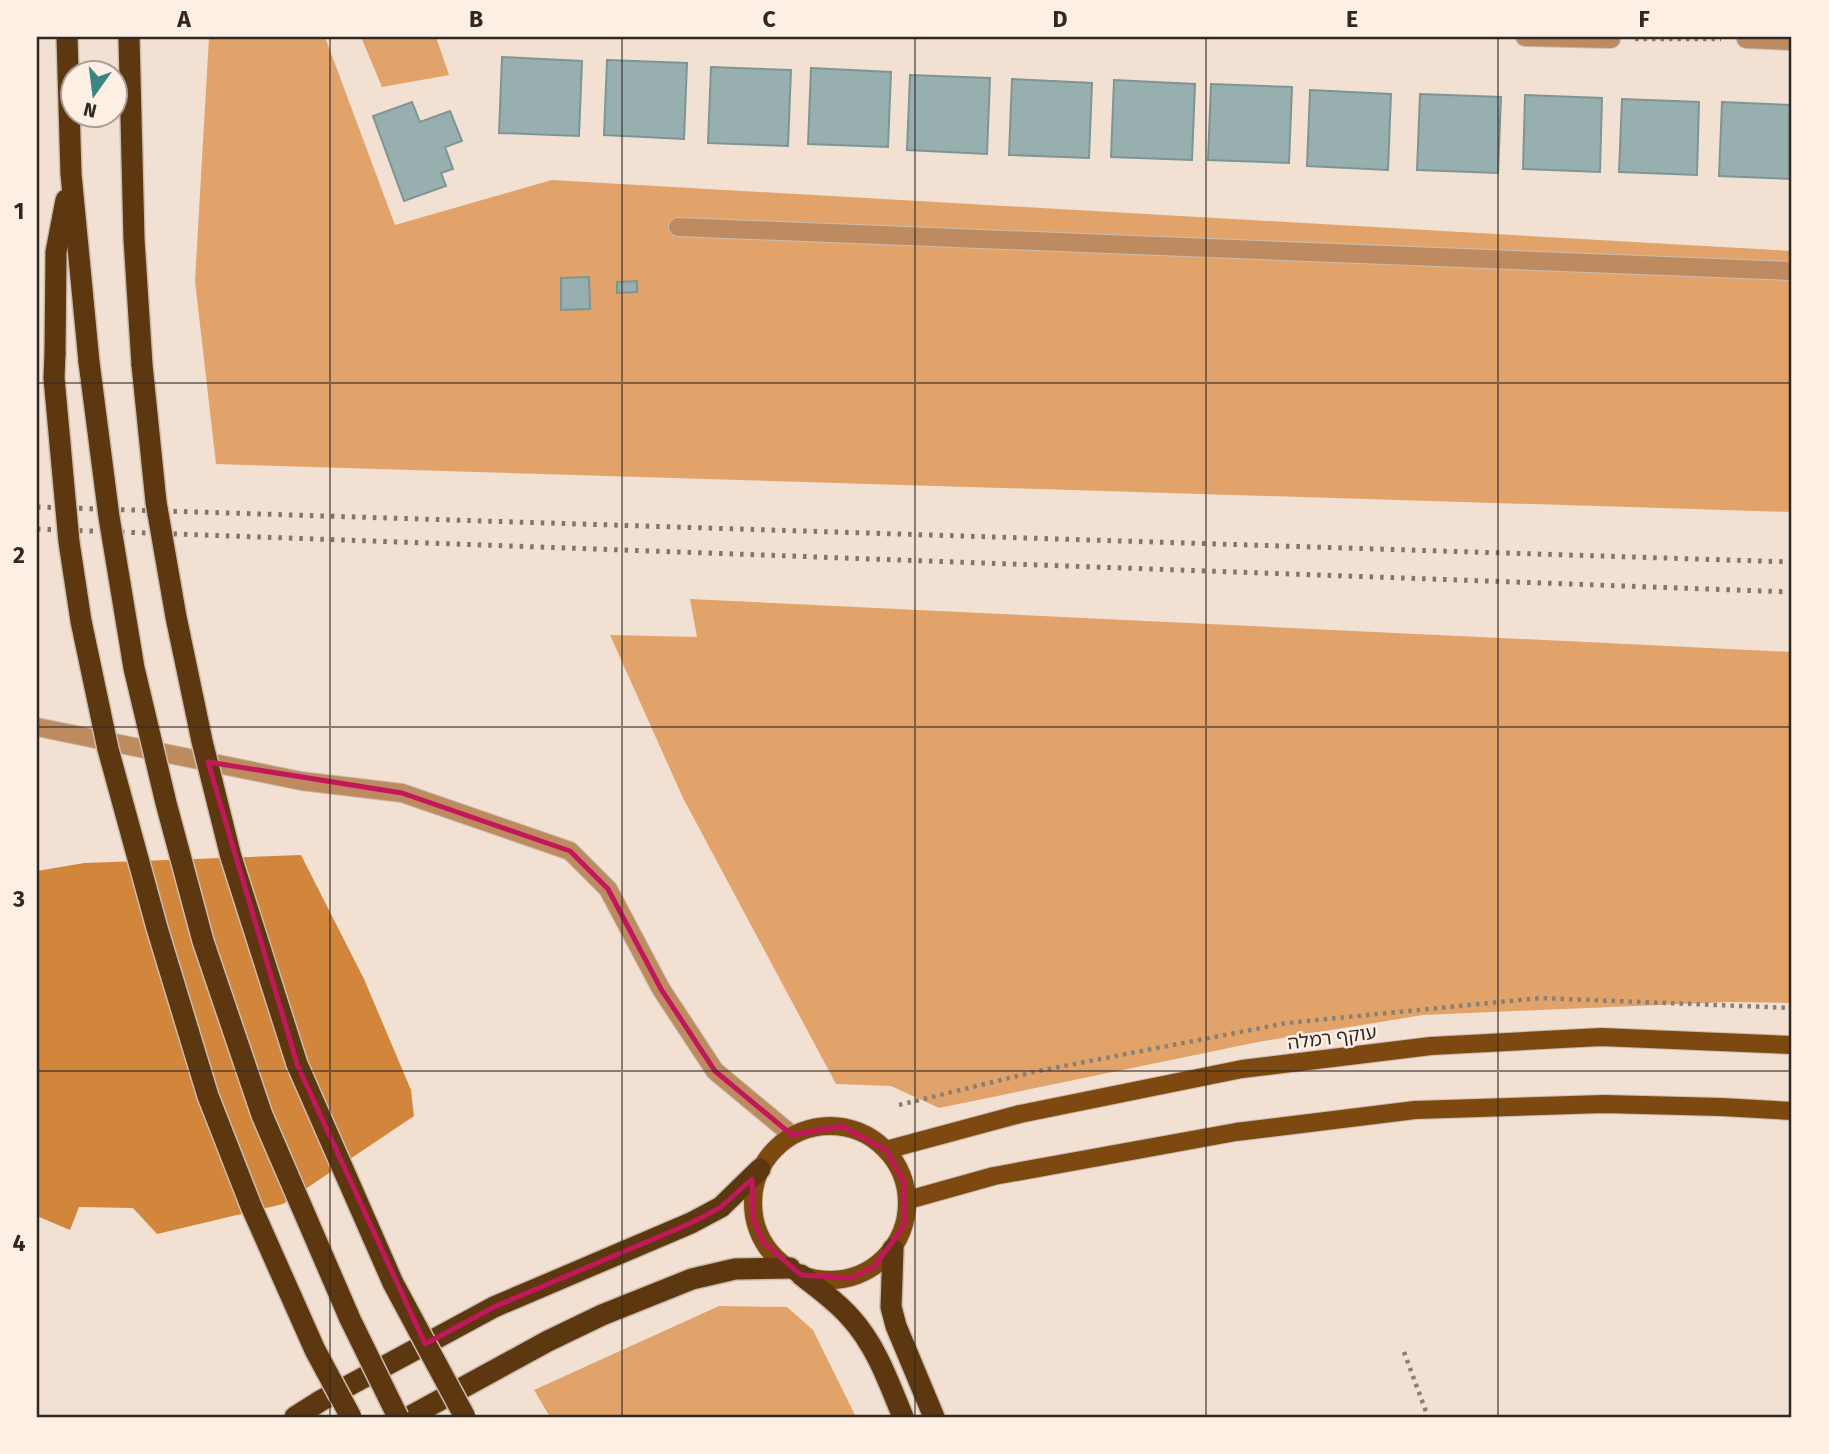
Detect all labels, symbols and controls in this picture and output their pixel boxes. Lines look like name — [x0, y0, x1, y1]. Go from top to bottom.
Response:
text: A — [176, 5, 191, 33]
text: B — [469, 5, 483, 33]
text: C — [762, 5, 776, 33]
text: D — [1053, 5, 1068, 33]
text: E — [1346, 5, 1358, 33]
text: F — [1638, 5, 1650, 33]
north arrow — [60, 60, 130, 130]
text: N — [81, 97, 99, 123]
text: 1 — [14, 197, 24, 225]
text: 2 — [13, 541, 25, 569]
text: 3 — [12, 885, 25, 913]
street label: עוקף רמלה — [1286, 1021, 1378, 1054]
text: 4 — [13, 1229, 26, 1257]

